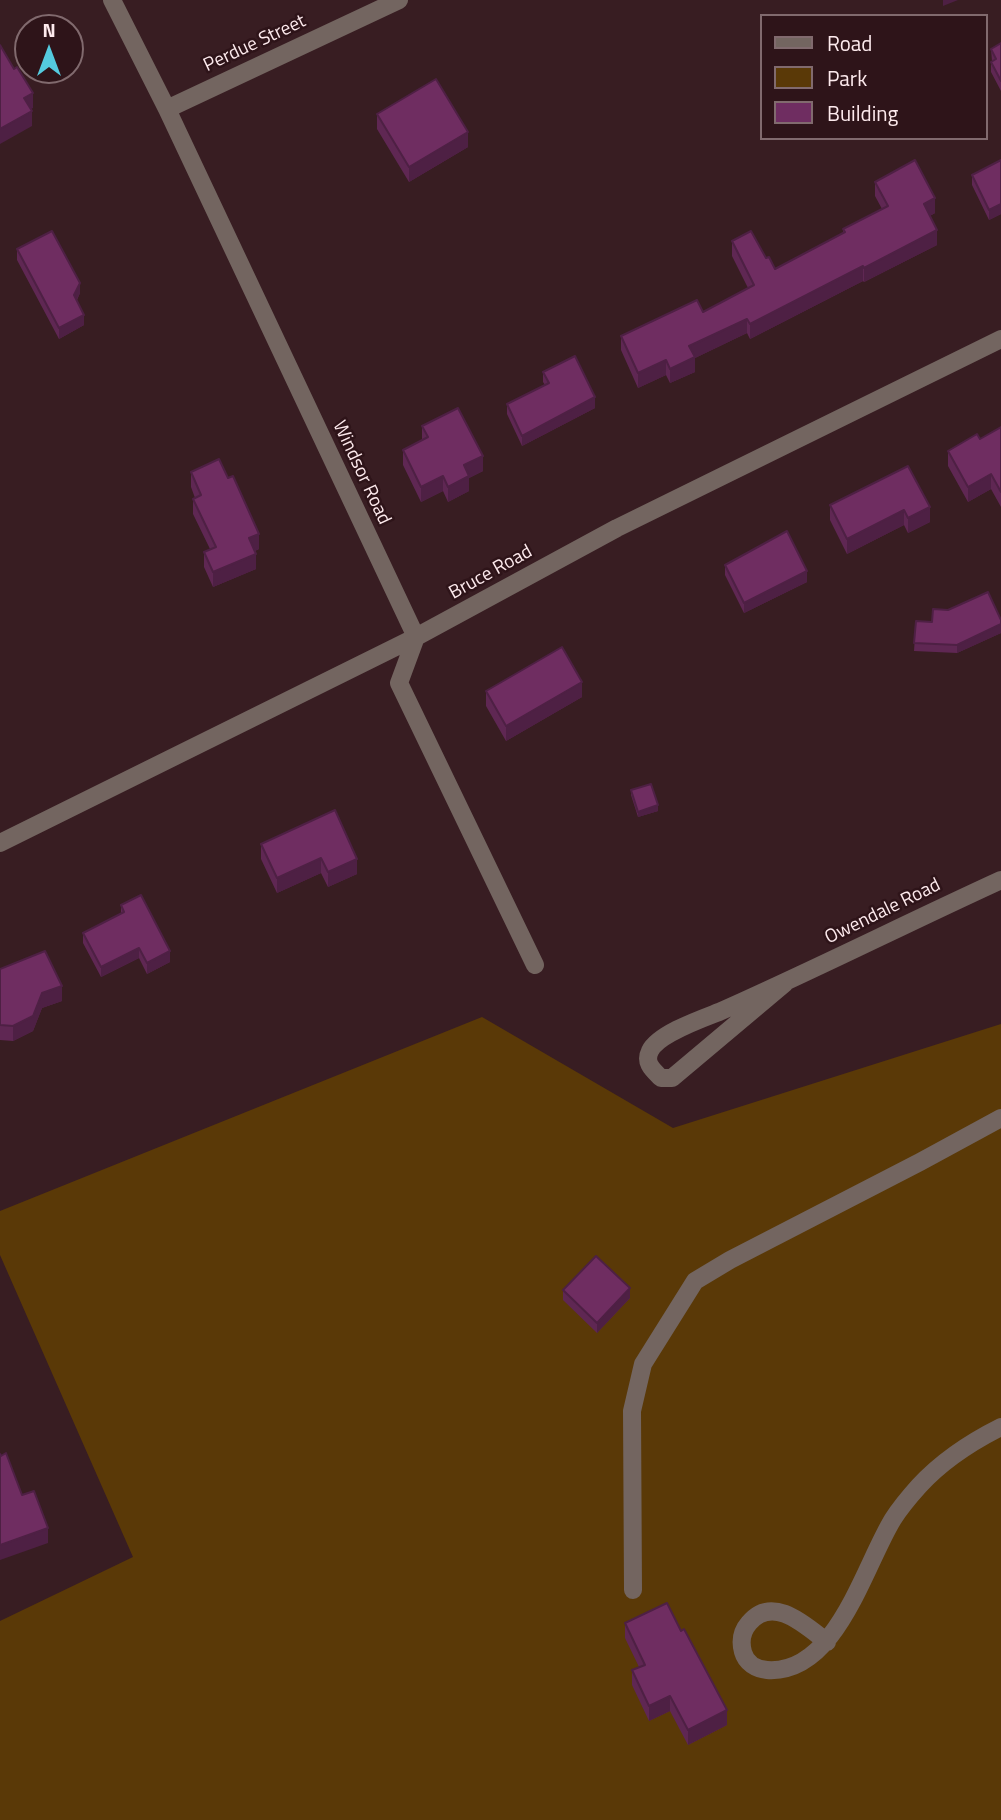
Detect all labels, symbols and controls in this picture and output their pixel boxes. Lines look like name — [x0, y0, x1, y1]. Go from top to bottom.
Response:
street label: Perdue Street — [200, 10, 310, 78]
north arrow — [14, 14, 84, 84]
legend — [760, 14, 987, 140]
text: N — [42, 15, 56, 44]
text: Road — [827, 27, 872, 59]
text: Park — [827, 62, 867, 94]
text: Building — [827, 97, 898, 129]
street label: Windsor Road — [327, 417, 395, 529]
street label: Bruce Road — [445, 541, 537, 605]
street label: Owendale Road — [822, 874, 944, 950]

